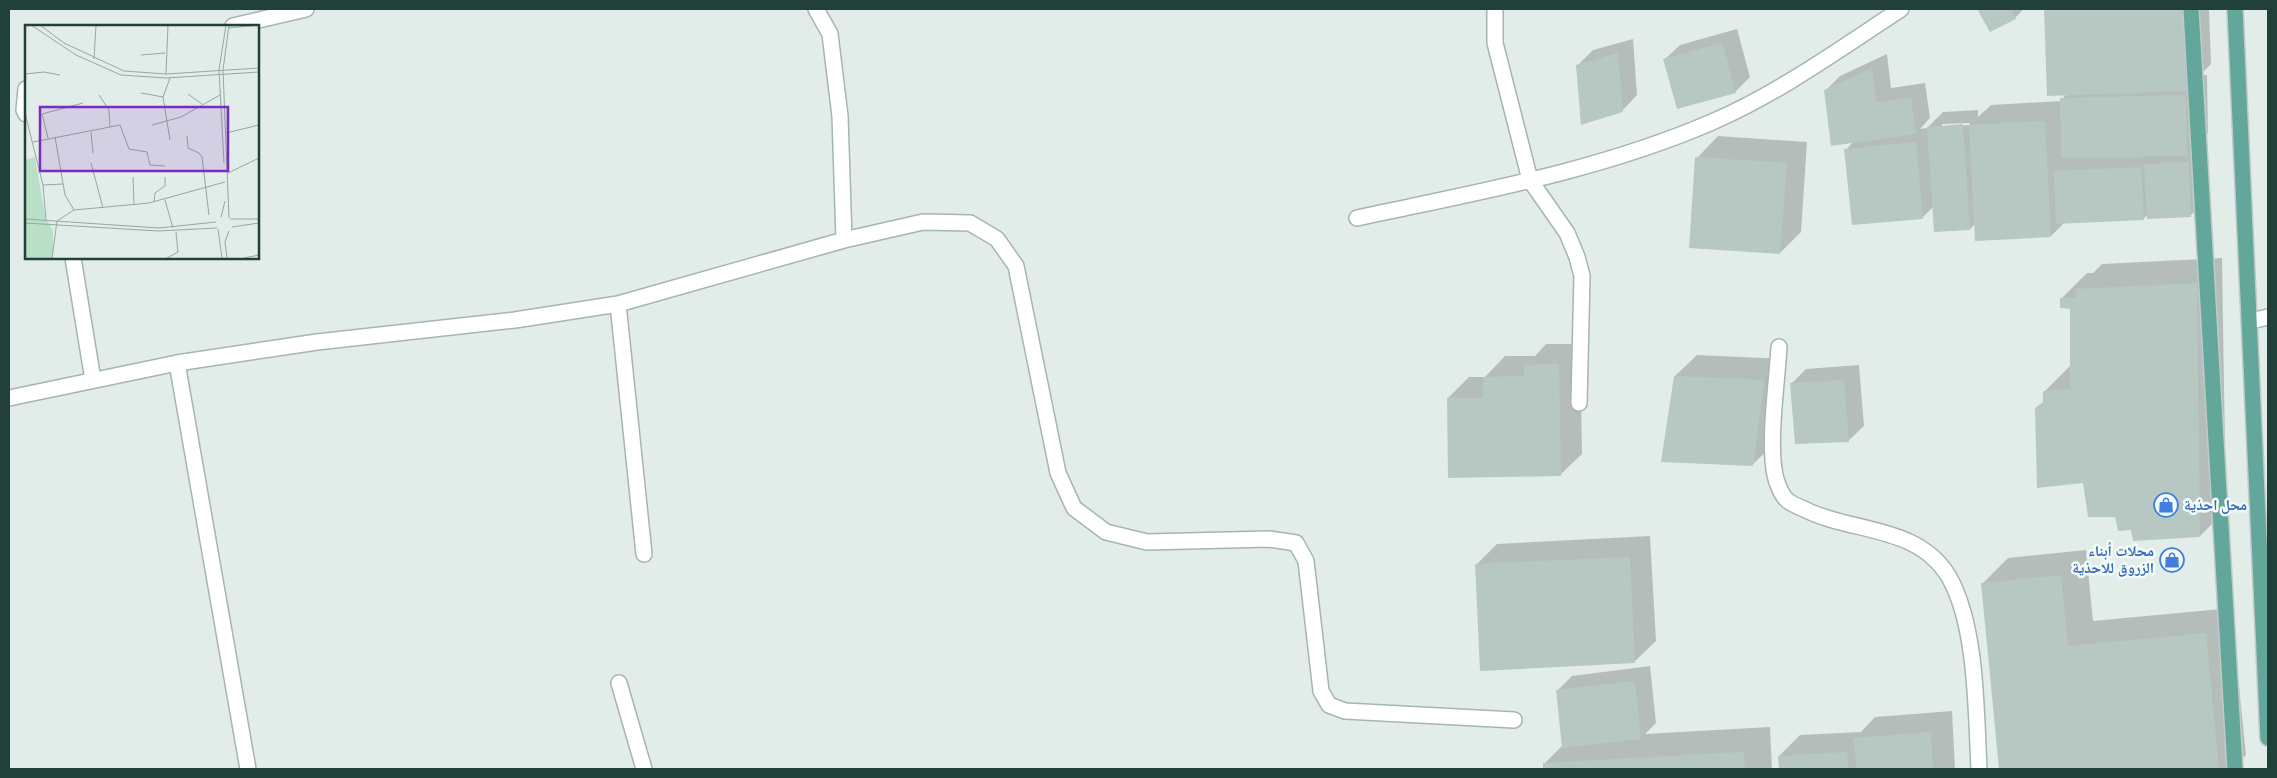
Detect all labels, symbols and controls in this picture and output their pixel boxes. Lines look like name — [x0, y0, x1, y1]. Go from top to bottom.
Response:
inset map — [25, 25, 259, 259]
shop icon: محل احذية — [2153, 492, 2179, 518]
place label: محل احذية — [2184, 496, 2247, 514]
place label: محلات أبناء الزروق للاحذية — [2072, 542, 2154, 577]
shop icon: محلات أبناء الزروق للاحذية — [2159, 547, 2185, 573]

